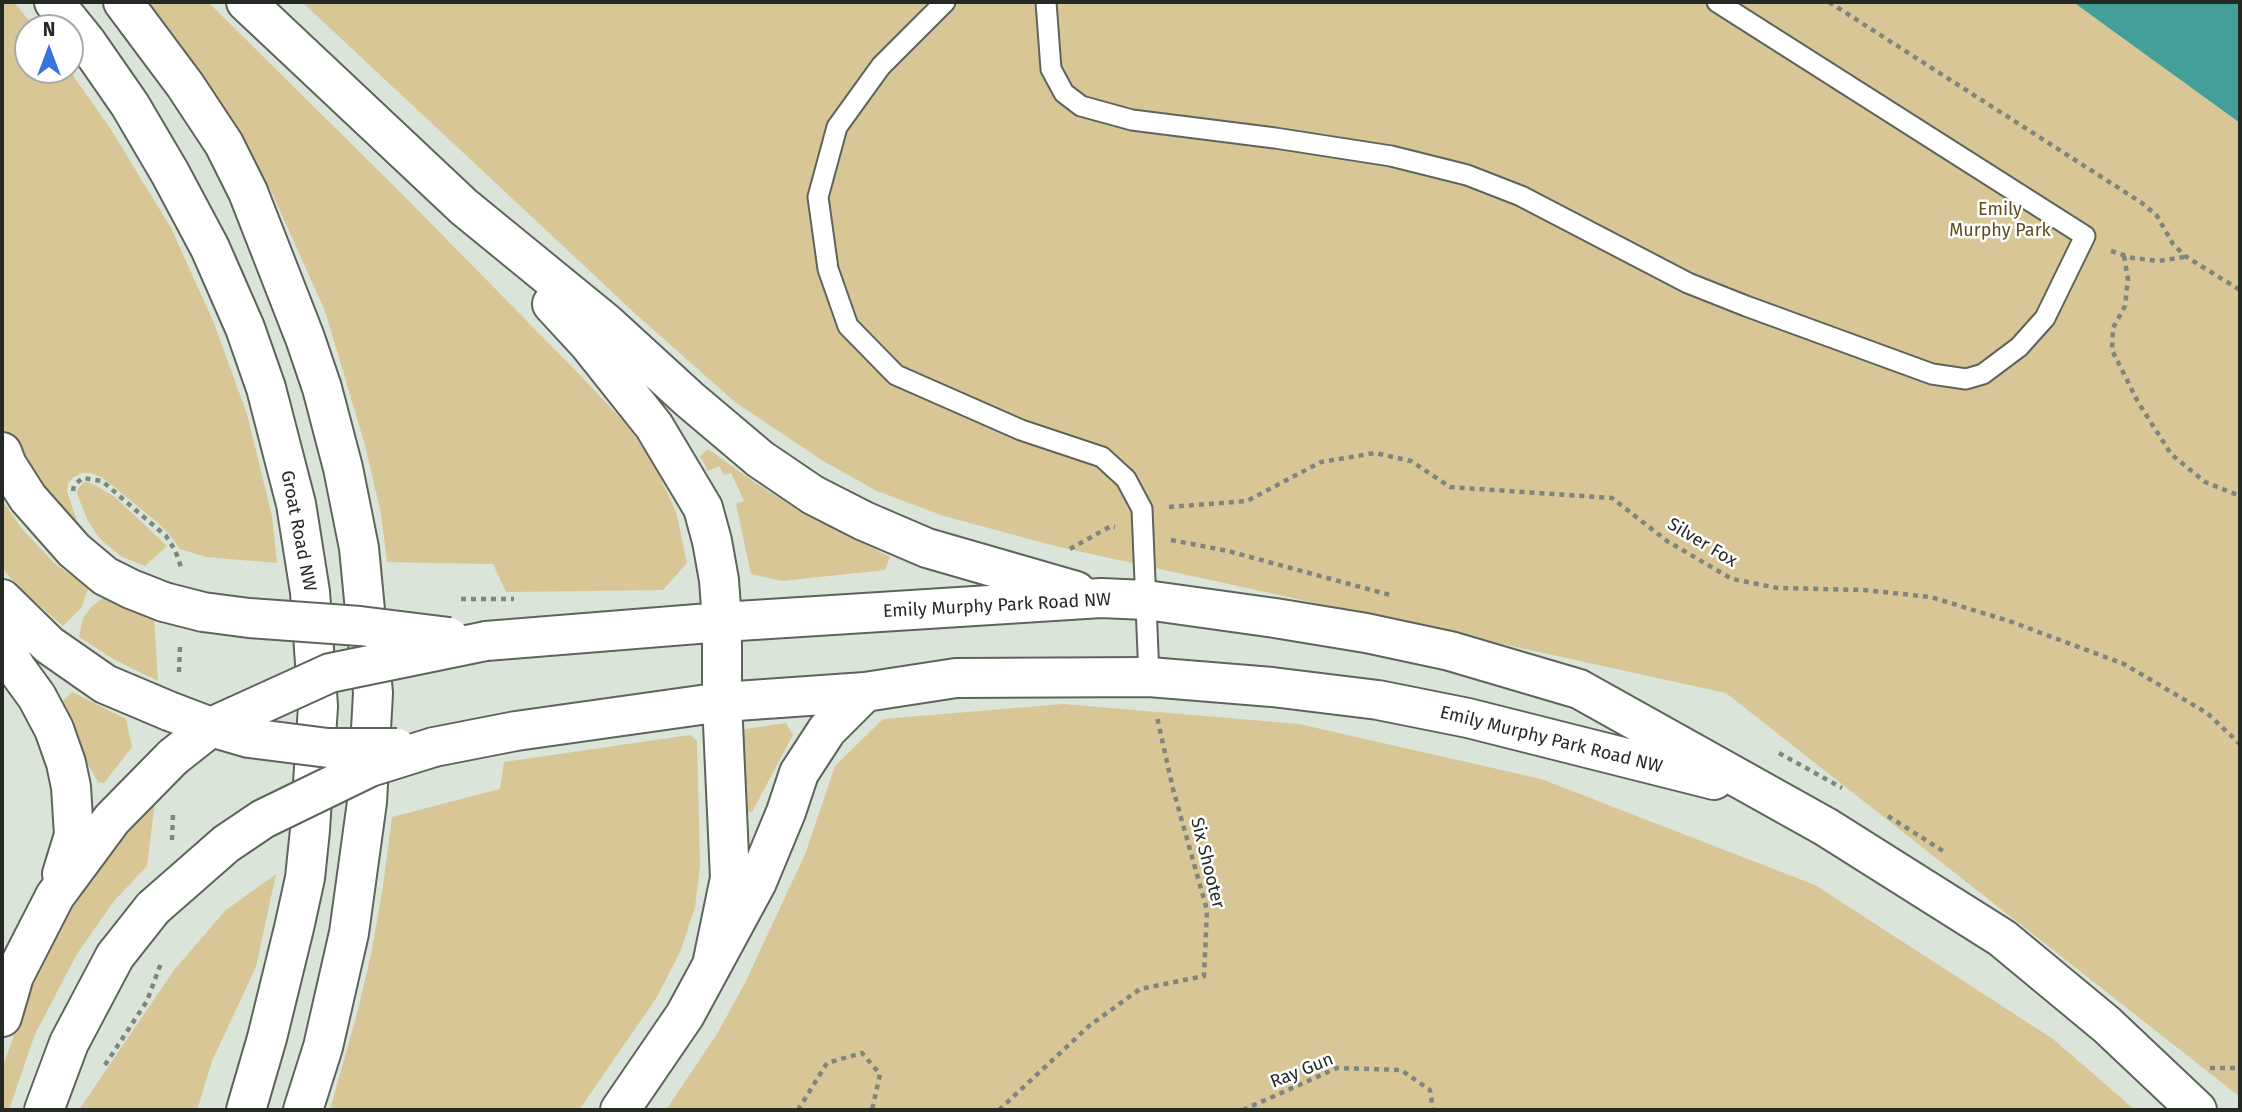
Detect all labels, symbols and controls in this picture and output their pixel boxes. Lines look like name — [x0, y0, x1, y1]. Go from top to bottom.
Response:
north arrow — [14, 14, 84, 84]
text: N — [43, 18, 55, 41]
park label: Emily Murphy Park — [1949, 199, 2051, 242]
street label: Groat Road NW — [276, 469, 320, 593]
street label: Silver Fox — [1663, 514, 1741, 572]
street label: Emily Murphy Park Road NW — [882, 589, 1112, 623]
street label: Emily Murphy Park Road NW — [1438, 702, 1664, 778]
street label: Six Shooter — [1185, 815, 1229, 911]
street label: Ray Gun — [1267, 1049, 1337, 1093]

